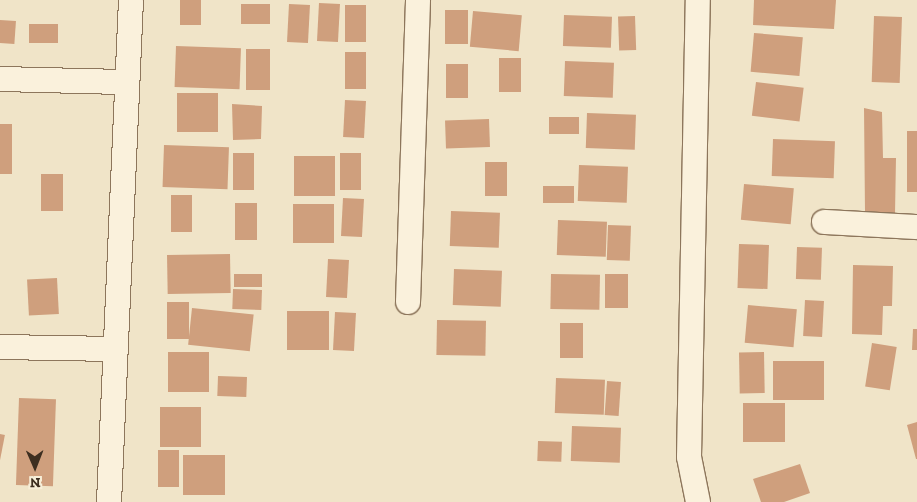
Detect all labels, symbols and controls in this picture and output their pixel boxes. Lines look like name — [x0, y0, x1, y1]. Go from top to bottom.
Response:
north arrow — [10, 442, 60, 492]
text: N — [30, 474, 41, 491]

